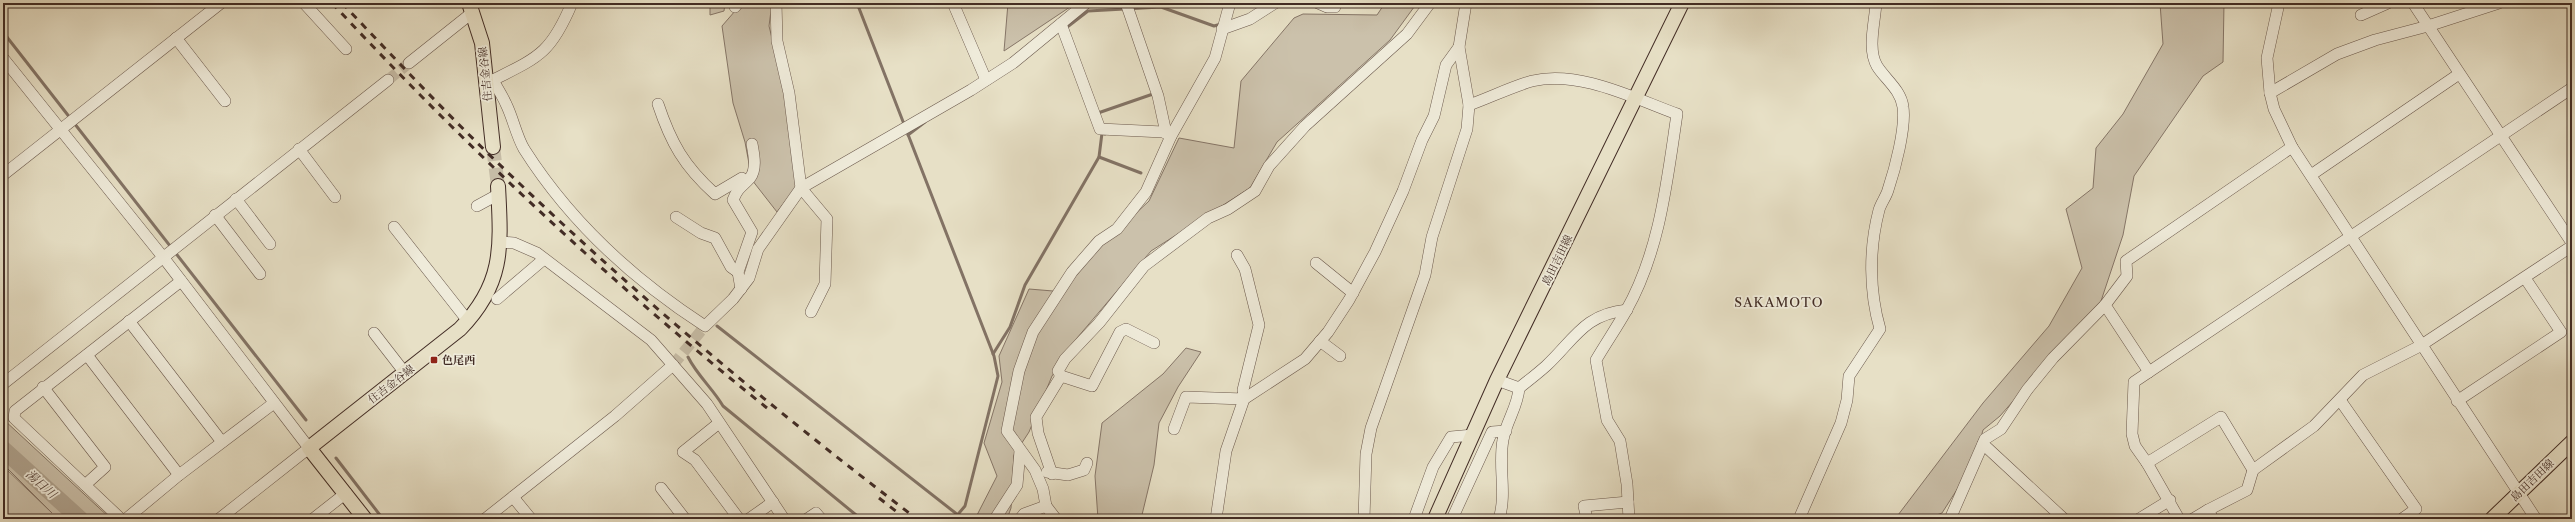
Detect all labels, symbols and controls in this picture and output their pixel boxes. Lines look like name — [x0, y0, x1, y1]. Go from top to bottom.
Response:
street label: 住吉金谷線 — [475, 46, 495, 102]
street label: 島田吉田線 — [1539, 232, 1575, 288]
district label: SAKAMOTO — [1734, 294, 1824, 310]
place label: 色尾西 — [442, 353, 475, 367]
marker: 色尾西 — [429, 355, 439, 365]
street label: 住吉金谷線 — [365, 362, 417, 406]
street label: 島田吉田線 — [2507, 456, 2557, 504]
water label: 湯日川 — [23, 466, 61, 503]

